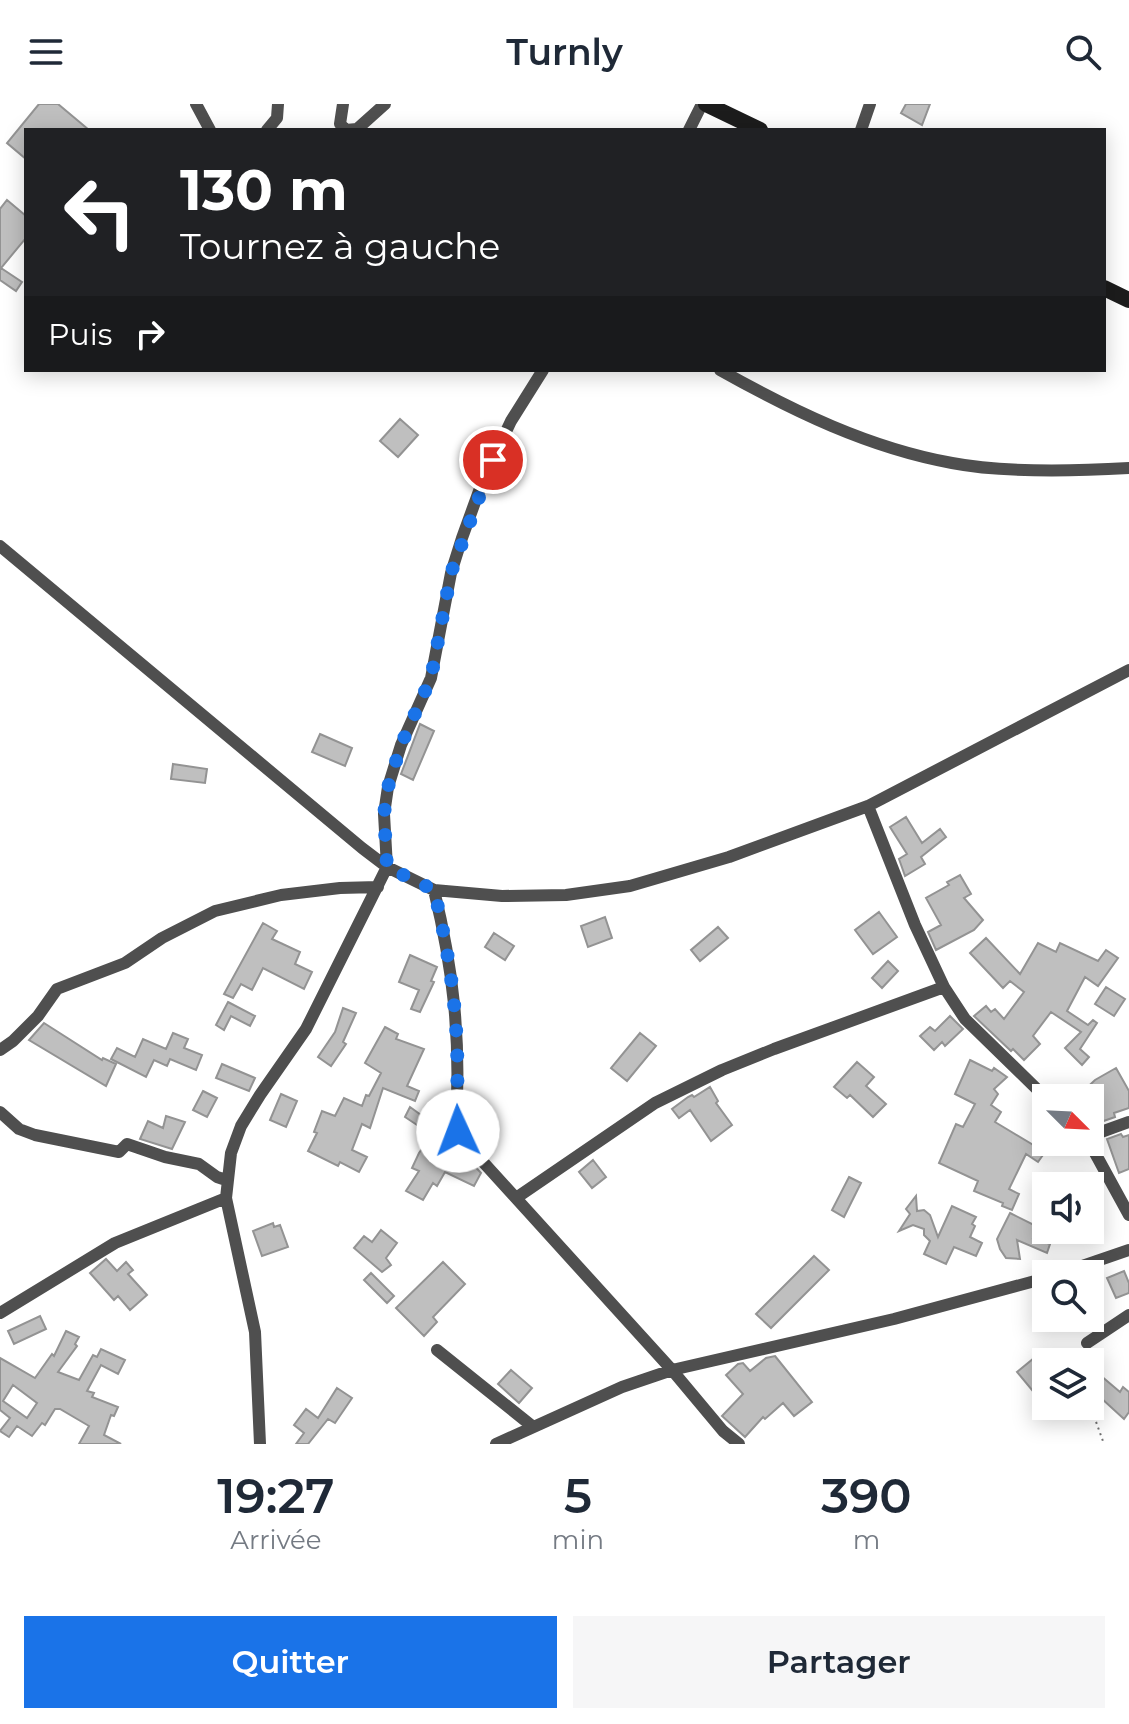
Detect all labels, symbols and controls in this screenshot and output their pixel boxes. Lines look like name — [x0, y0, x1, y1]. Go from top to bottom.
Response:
icon: menu — [24, 30, 68, 74]
text: Turnly — [506, 30, 623, 74]
icon: search — [1061, 30, 1105, 74]
text: 130 m — [180, 156, 348, 224]
icon: left — [48, 160, 152, 264]
text: Tournez à gauche — [180, 224, 500, 268]
icon: right — [128, 312, 172, 356]
text: Puis — [48, 316, 112, 353]
pin — [459, 426, 527, 494]
icon: arrive — [471, 438, 515, 482]
north arrow — [1032, 1084, 1104, 1156]
map controls — [1032, 1084, 1104, 1420]
position arrow — [416, 1089, 500, 1173]
button: sound — [1032, 1172, 1104, 1244]
button: search — [1032, 1260, 1104, 1332]
button: layers — [1032, 1348, 1104, 1420]
text: 19:27 — [217, 1467, 335, 1525]
text: 5 — [564, 1467, 592, 1525]
text: 390 — [821, 1467, 912, 1525]
text: Arrivée — [230, 1524, 322, 1556]
text: min — [552, 1524, 604, 1556]
text: m — [853, 1524, 880, 1556]
button: Quitter — [24, 1616, 557, 1708]
button: Partager — [573, 1616, 1105, 1708]

